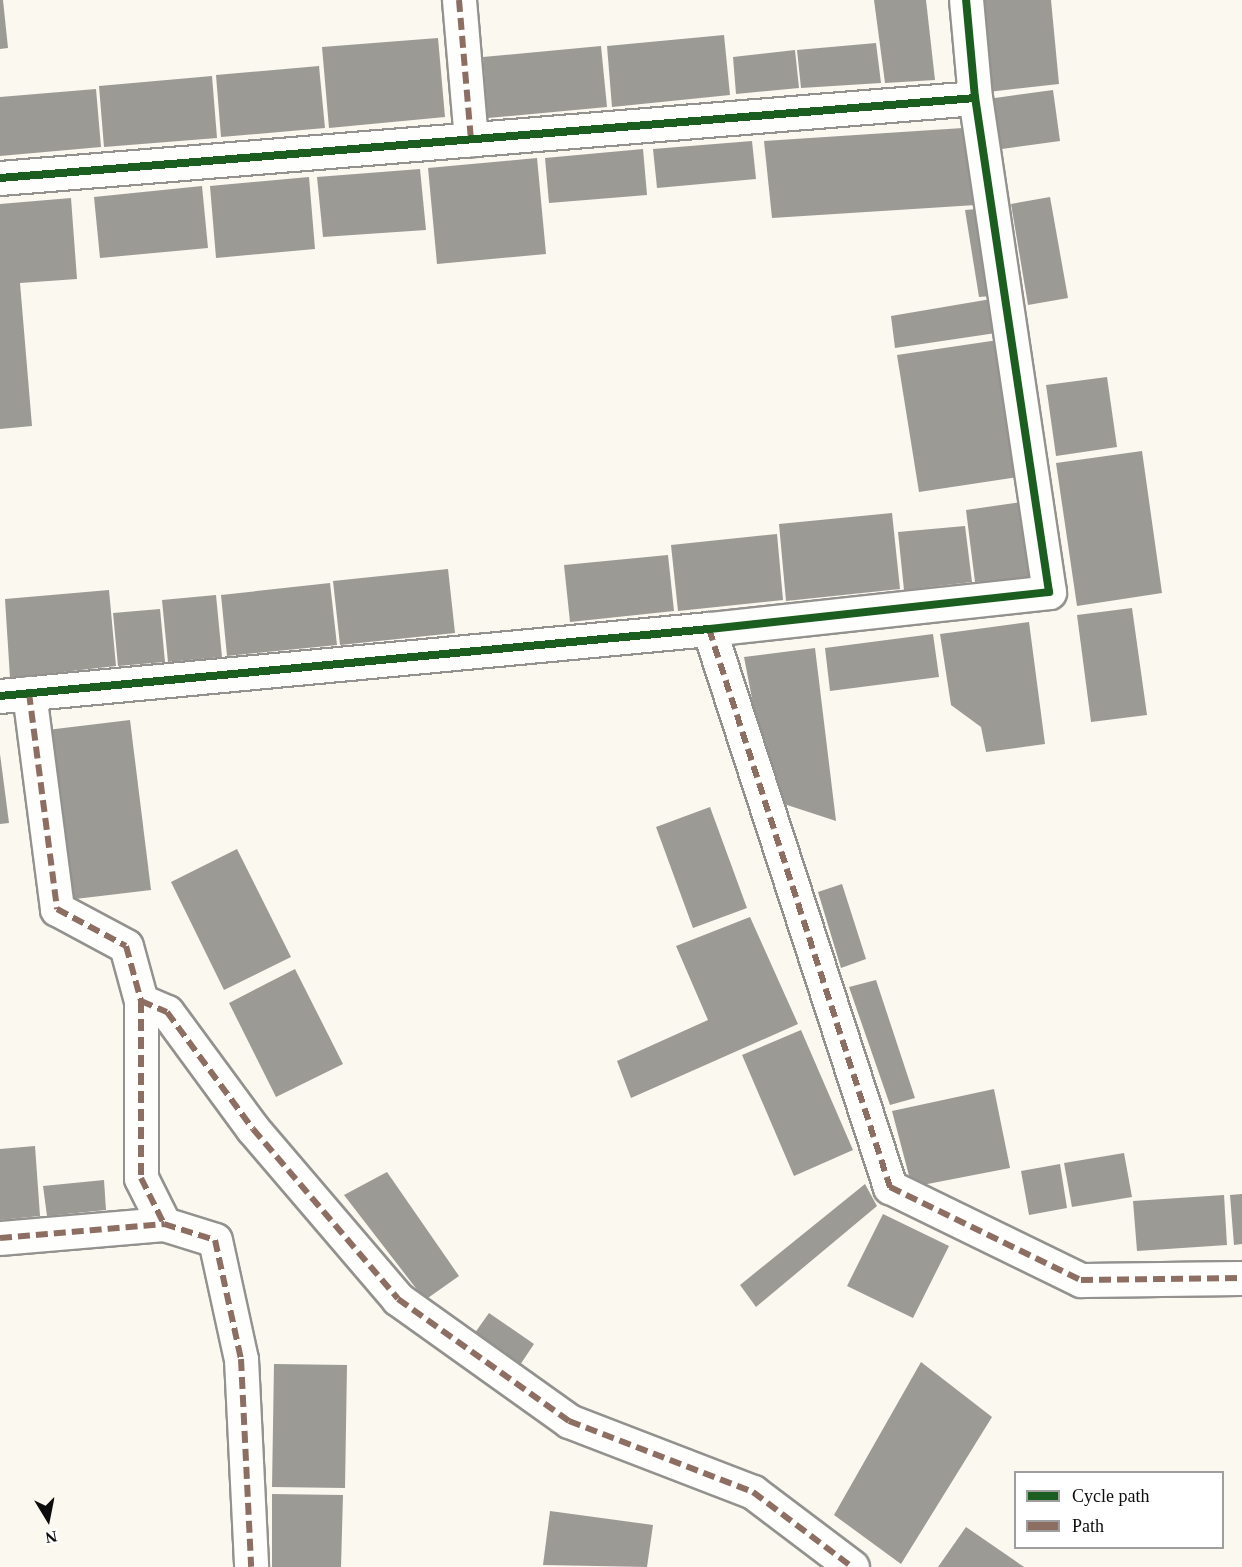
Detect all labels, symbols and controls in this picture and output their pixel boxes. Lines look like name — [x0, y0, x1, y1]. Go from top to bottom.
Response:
legend — [1014, 1471, 1224, 1549]
text: Cycle path — [1072, 1486, 1149, 1506]
north arrow — [18, 1489, 78, 1549]
text: Path — [1072, 1516, 1104, 1536]
text: N — [44, 1528, 58, 1547]

